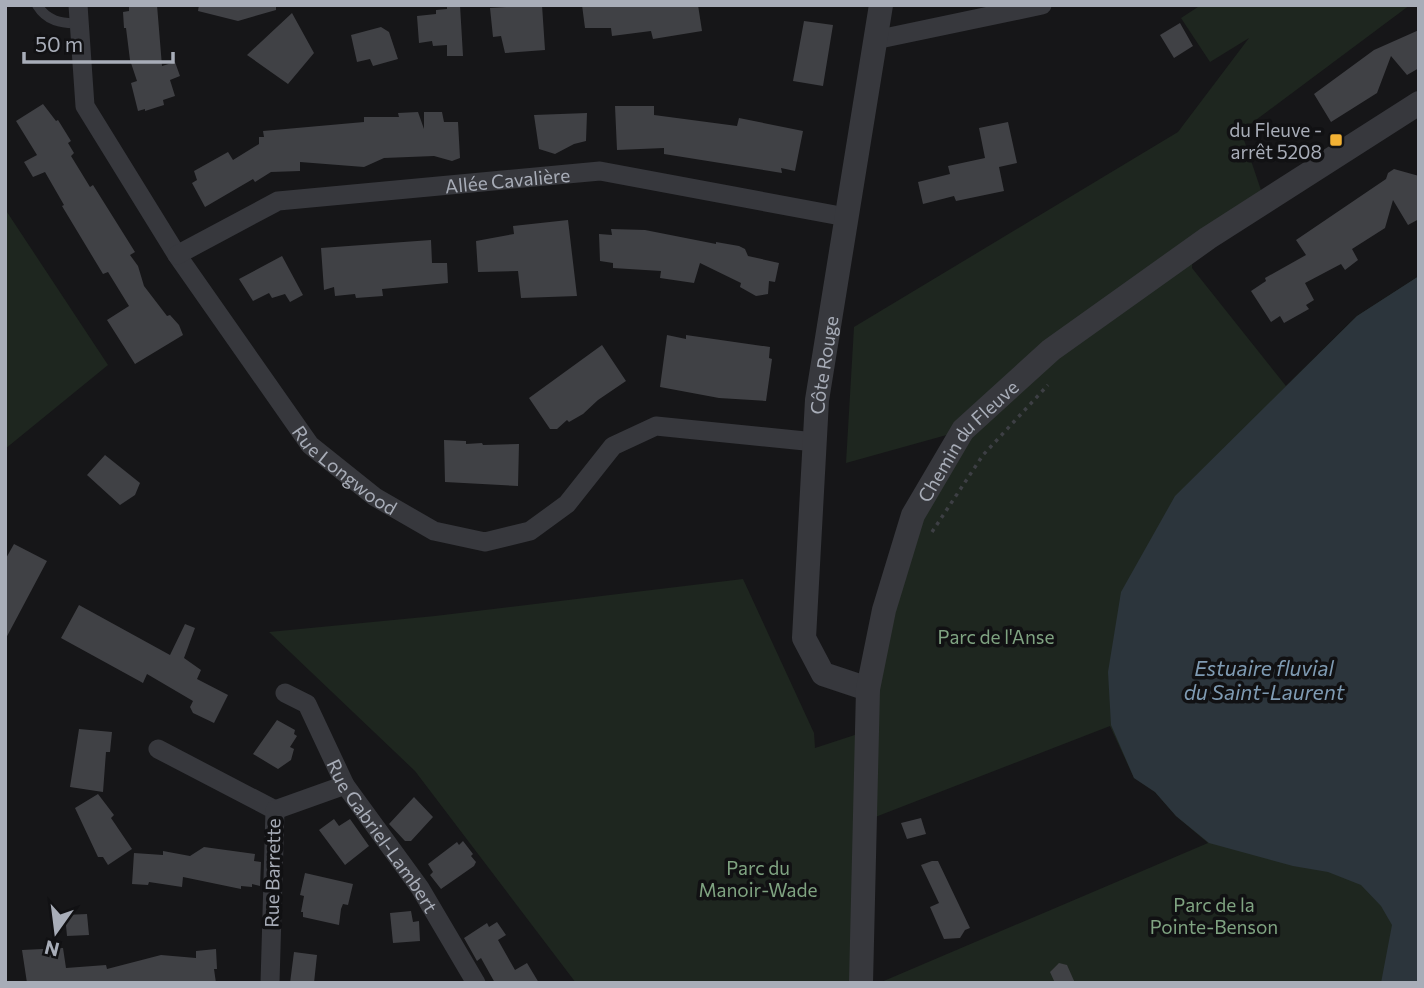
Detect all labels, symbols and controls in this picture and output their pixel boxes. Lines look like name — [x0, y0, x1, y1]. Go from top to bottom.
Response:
scale bar — [24, 21, 173, 65]
text: 50 m — [35, 31, 83, 56]
place label: du Fleuve - arrêt 5208 — [1229, 118, 1322, 163]
marker: du Fleuve - arrêt 5208 — [1328, 132, 1344, 148]
street label: Allée Cavalière — [444, 162, 571, 197]
street label: Côte Rouge — [805, 314, 842, 415]
street label: Chemin du Fleuve — [912, 374, 1022, 506]
street label: Rue Longwood — [288, 421, 402, 519]
park label: Parc de l'Anse — [937, 625, 1055, 648]
water label: Estuaire fluvial du Saint-Laurent — [1184, 655, 1345, 704]
street label: Rue Gabriel-Lambert — [323, 755, 443, 917]
street label: Rue Barrette — [260, 818, 284, 928]
park label: Parc du Manoir-Wade — [698, 856, 818, 901]
park label: Parc de la Pointe-Benson — [1150, 893, 1278, 938]
north arrow — [21, 897, 91, 967]
text: N — [42, 936, 61, 962]

